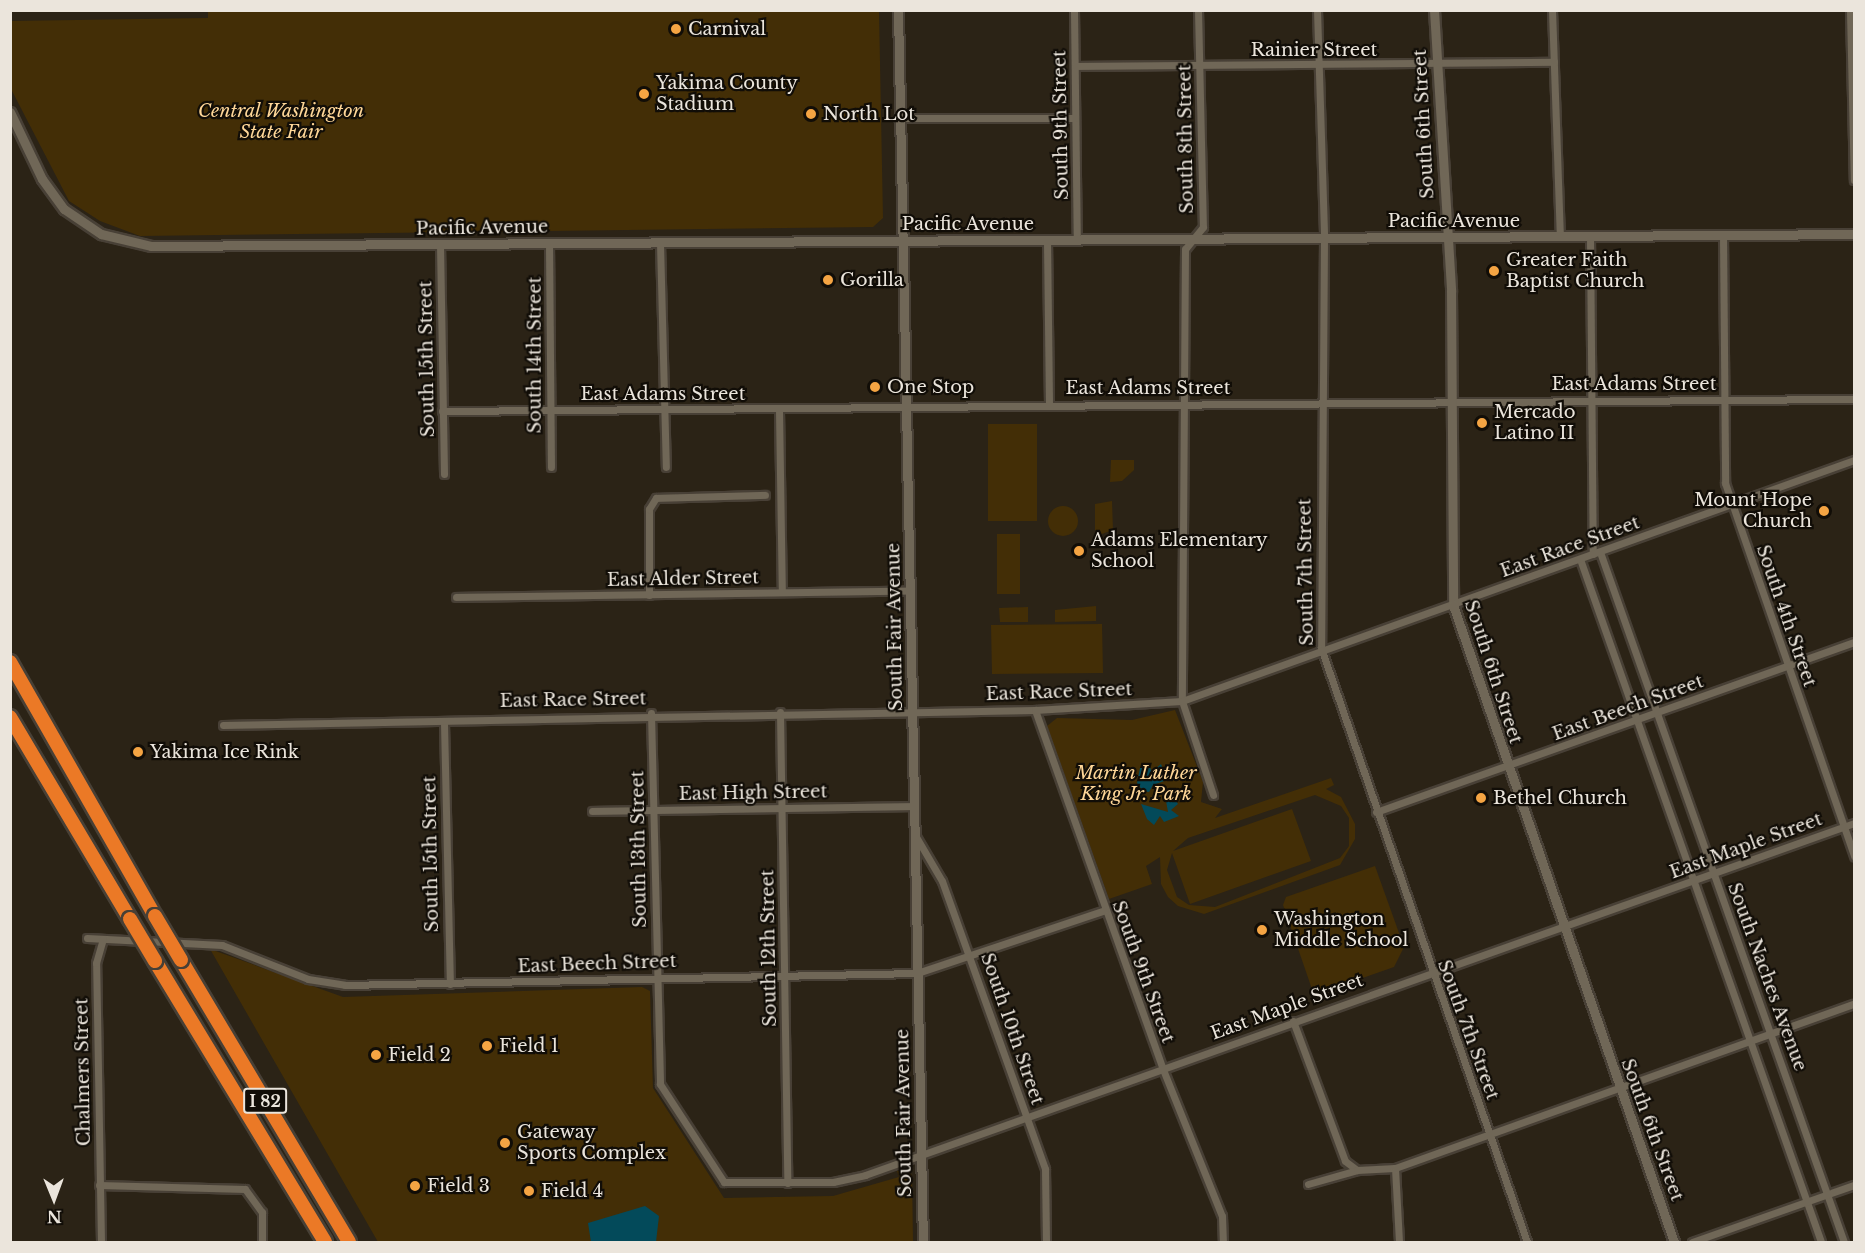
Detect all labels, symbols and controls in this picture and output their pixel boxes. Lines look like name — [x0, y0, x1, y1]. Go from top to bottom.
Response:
place label: Carnival — [688, 18, 766, 40]
marker: Carnival — [669, 22, 683, 36]
street label: Rainier Street — [1250, 39, 1378, 61]
street label: South 6th Street — [1409, 49, 1439, 199]
street label: South 9th Street — [1049, 50, 1073, 200]
street label: South 8th Street — [1174, 64, 1198, 214]
place label: Yakima County Stadium — [656, 73, 798, 116]
marker: Yakima County Stadium — [637, 87, 651, 101]
park label: Central Washington State Fair — [198, 101, 364, 144]
place label: North Lot — [823, 103, 915, 125]
marker: North Lot — [804, 107, 818, 121]
street label: Pacific Avenue — [1388, 210, 1520, 232]
street label: Pacific Avenue — [902, 213, 1034, 235]
street label: Pacific Avenue — [415, 216, 549, 240]
place label: Greater Faith Baptist Church — [1506, 250, 1644, 292]
marker: Greater Faith Baptist Church — [1487, 264, 1501, 278]
place label: Gorilla — [840, 269, 904, 291]
marker: Gorilla — [821, 273, 835, 287]
street label: South 14th Street — [524, 277, 546, 433]
street label: South 15th Street — [415, 281, 439, 437]
street label: East Adams Street — [1551, 373, 1717, 395]
place label: One Stop — [887, 376, 974, 398]
street label: East Adams Street — [1065, 377, 1231, 399]
marker: One Stop — [868, 380, 882, 394]
street label: East Adams Street — [580, 383, 746, 405]
place label: Mercado Latino II — [1494, 402, 1575, 444]
marker: Mercado Latino II — [1475, 416, 1489, 430]
place label: Mount Hope Church — [1694, 490, 1812, 532]
street label: South 7th Street — [1294, 498, 1318, 646]
marker: Mount Hope Church — [1817, 504, 1831, 518]
street label: East Race Street — [1497, 512, 1643, 582]
place label: Adams Elementary School — [1091, 530, 1268, 572]
street label: South Fair Avenue — [883, 542, 907, 712]
street label: South 4th Street — [1752, 542, 1820, 690]
marker: Adams Elementary School — [1072, 544, 1086, 558]
street label: East Alder Street — [606, 567, 760, 591]
street label: South 6th Street — [1460, 597, 1526, 747]
street label: East Beech Street — [1550, 671, 1706, 745]
street label: East Race Street — [985, 679, 1133, 705]
street label: East Race Street — [500, 688, 646, 712]
place label: Yakima Ice Rink — [150, 741, 299, 763]
marker: Yakima Ice Rink — [131, 745, 145, 759]
park label: Martin Luther King Jr. Park — [1075, 763, 1197, 806]
street label: South 13th Street — [627, 770, 651, 928]
street label: South 15th Street — [419, 776, 443, 932]
street label: East High Street — [679, 781, 827, 805]
place label: Bethel Church — [1493, 787, 1627, 809]
marker: Bethel Church — [1474, 791, 1488, 805]
street label: East Maple Street — [1667, 808, 1825, 884]
street label: South 12th Street — [757, 869, 781, 1027]
street label: South Naches Avenue — [1723, 880, 1811, 1074]
street label: South 9th Street — [1107, 898, 1179, 1046]
place label: Washington Middle School — [1274, 909, 1408, 952]
marker: Washington Middle School — [1255, 923, 1269, 937]
street label: East Beech Street — [517, 950, 677, 978]
street label: South 10th Street — [976, 950, 1048, 1108]
street label: South 7th Street — [1433, 957, 1503, 1103]
street label: East Maple Street — [1208, 969, 1366, 1045]
street label: Chalmers Street — [71, 998, 95, 1146]
street label: South Fair Avenue — [892, 1028, 916, 1198]
place label: Field 1 — [499, 1035, 559, 1057]
marker: Field 1 — [480, 1039, 494, 1053]
place label: Field 2 — [388, 1044, 451, 1066]
marker: Field 2 — [369, 1048, 383, 1062]
street label: South 6th Street — [1616, 1056, 1688, 1204]
road number: I 82 — [242, 1088, 288, 1114]
place label: Gateway Sports Complex — [517, 1122, 666, 1164]
marker: Gateway Sports Complex — [498, 1136, 512, 1150]
north arrow — [24, 1169, 84, 1229]
place label: Field 3 — [427, 1175, 490, 1197]
marker: Field 3 — [408, 1179, 422, 1193]
place label: Field 4 — [541, 1180, 603, 1202]
marker: Field 4 — [522, 1184, 536, 1198]
text: N — [47, 1207, 62, 1227]

